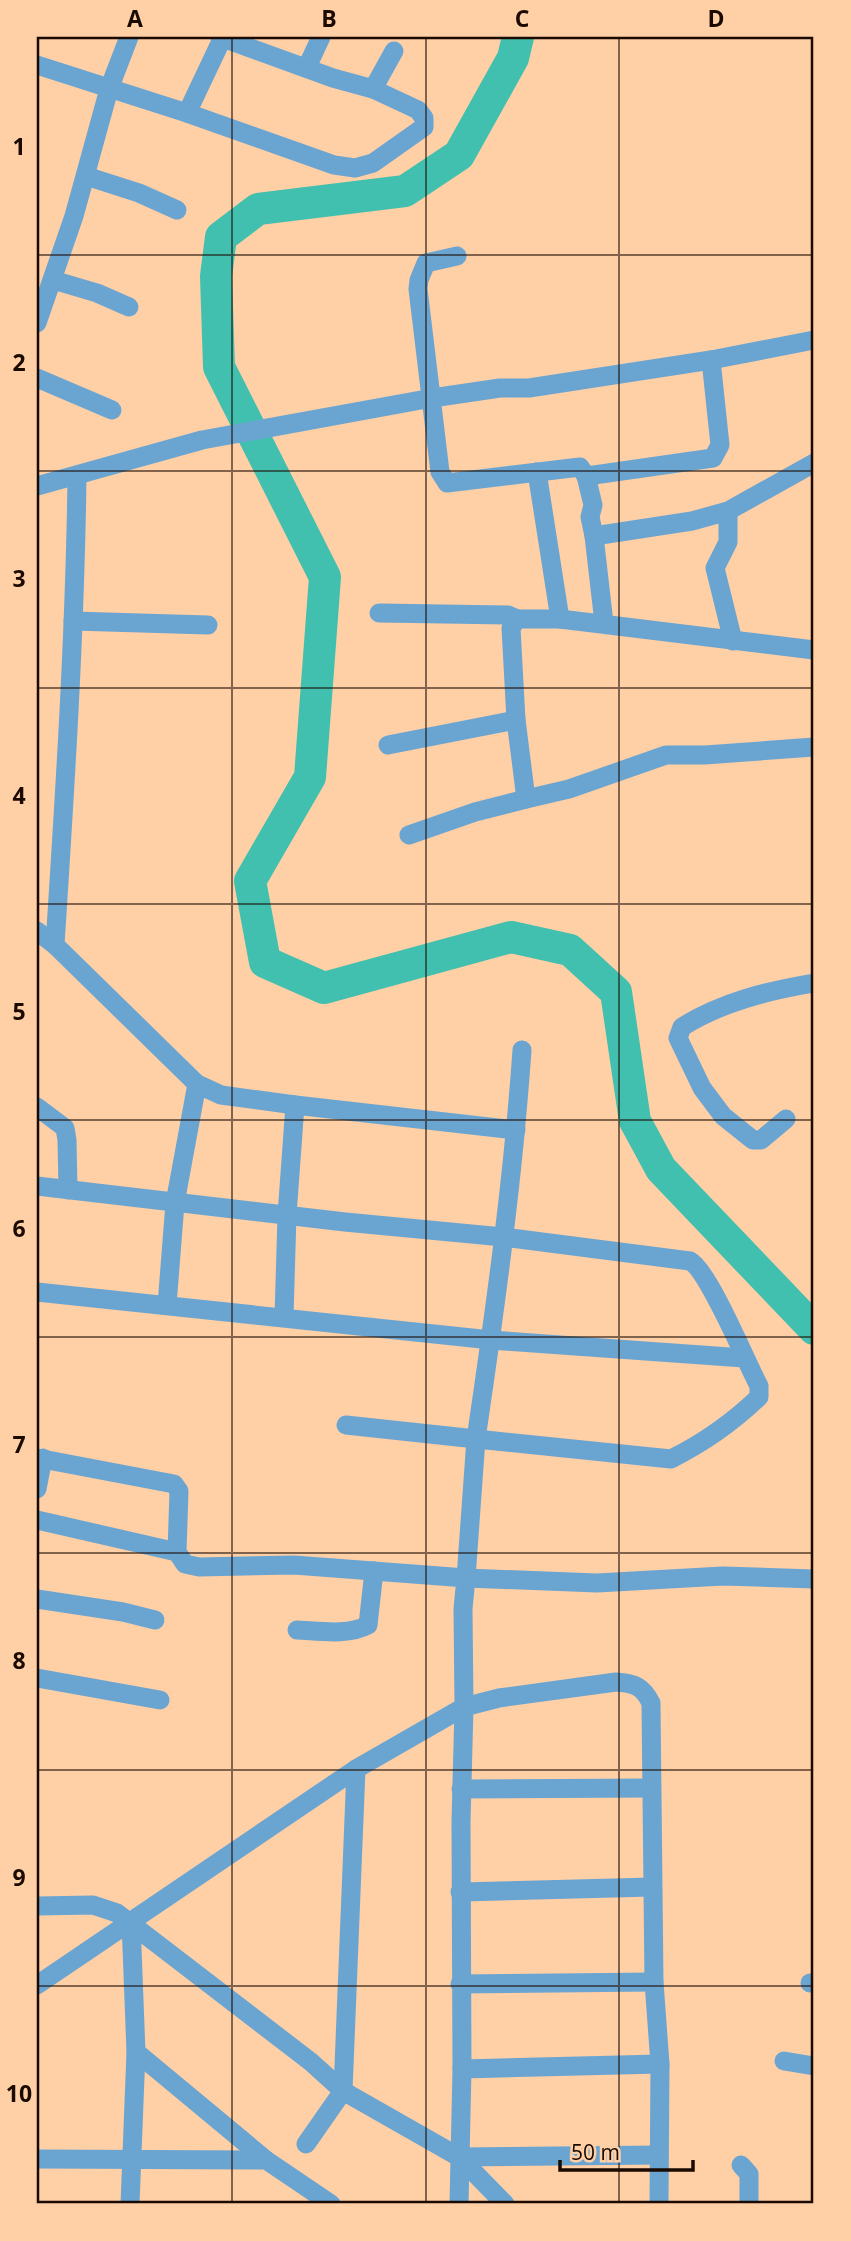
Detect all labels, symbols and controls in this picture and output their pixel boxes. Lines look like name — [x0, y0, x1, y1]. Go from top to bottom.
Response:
text: A — [127, 2, 143, 34]
text: B — [321, 2, 337, 34]
text: C — [515, 2, 529, 34]
text: D — [707, 2, 725, 34]
text: 1 — [12, 130, 26, 162]
text: 2 — [12, 346, 26, 378]
text: 3 — [12, 562, 26, 594]
text: 4 — [12, 779, 26, 811]
text: 5 — [12, 995, 26, 1027]
text: 6 — [12, 1212, 26, 1244]
text: 7 — [12, 1428, 26, 1460]
text: 8 — [12, 1644, 26, 1676]
text: 9 — [12, 1861, 26, 1893]
text: 10 — [6, 2077, 32, 2109]
scale bar — [560, 2129, 694, 2173]
text: 50 m — [571, 2138, 620, 2166]

